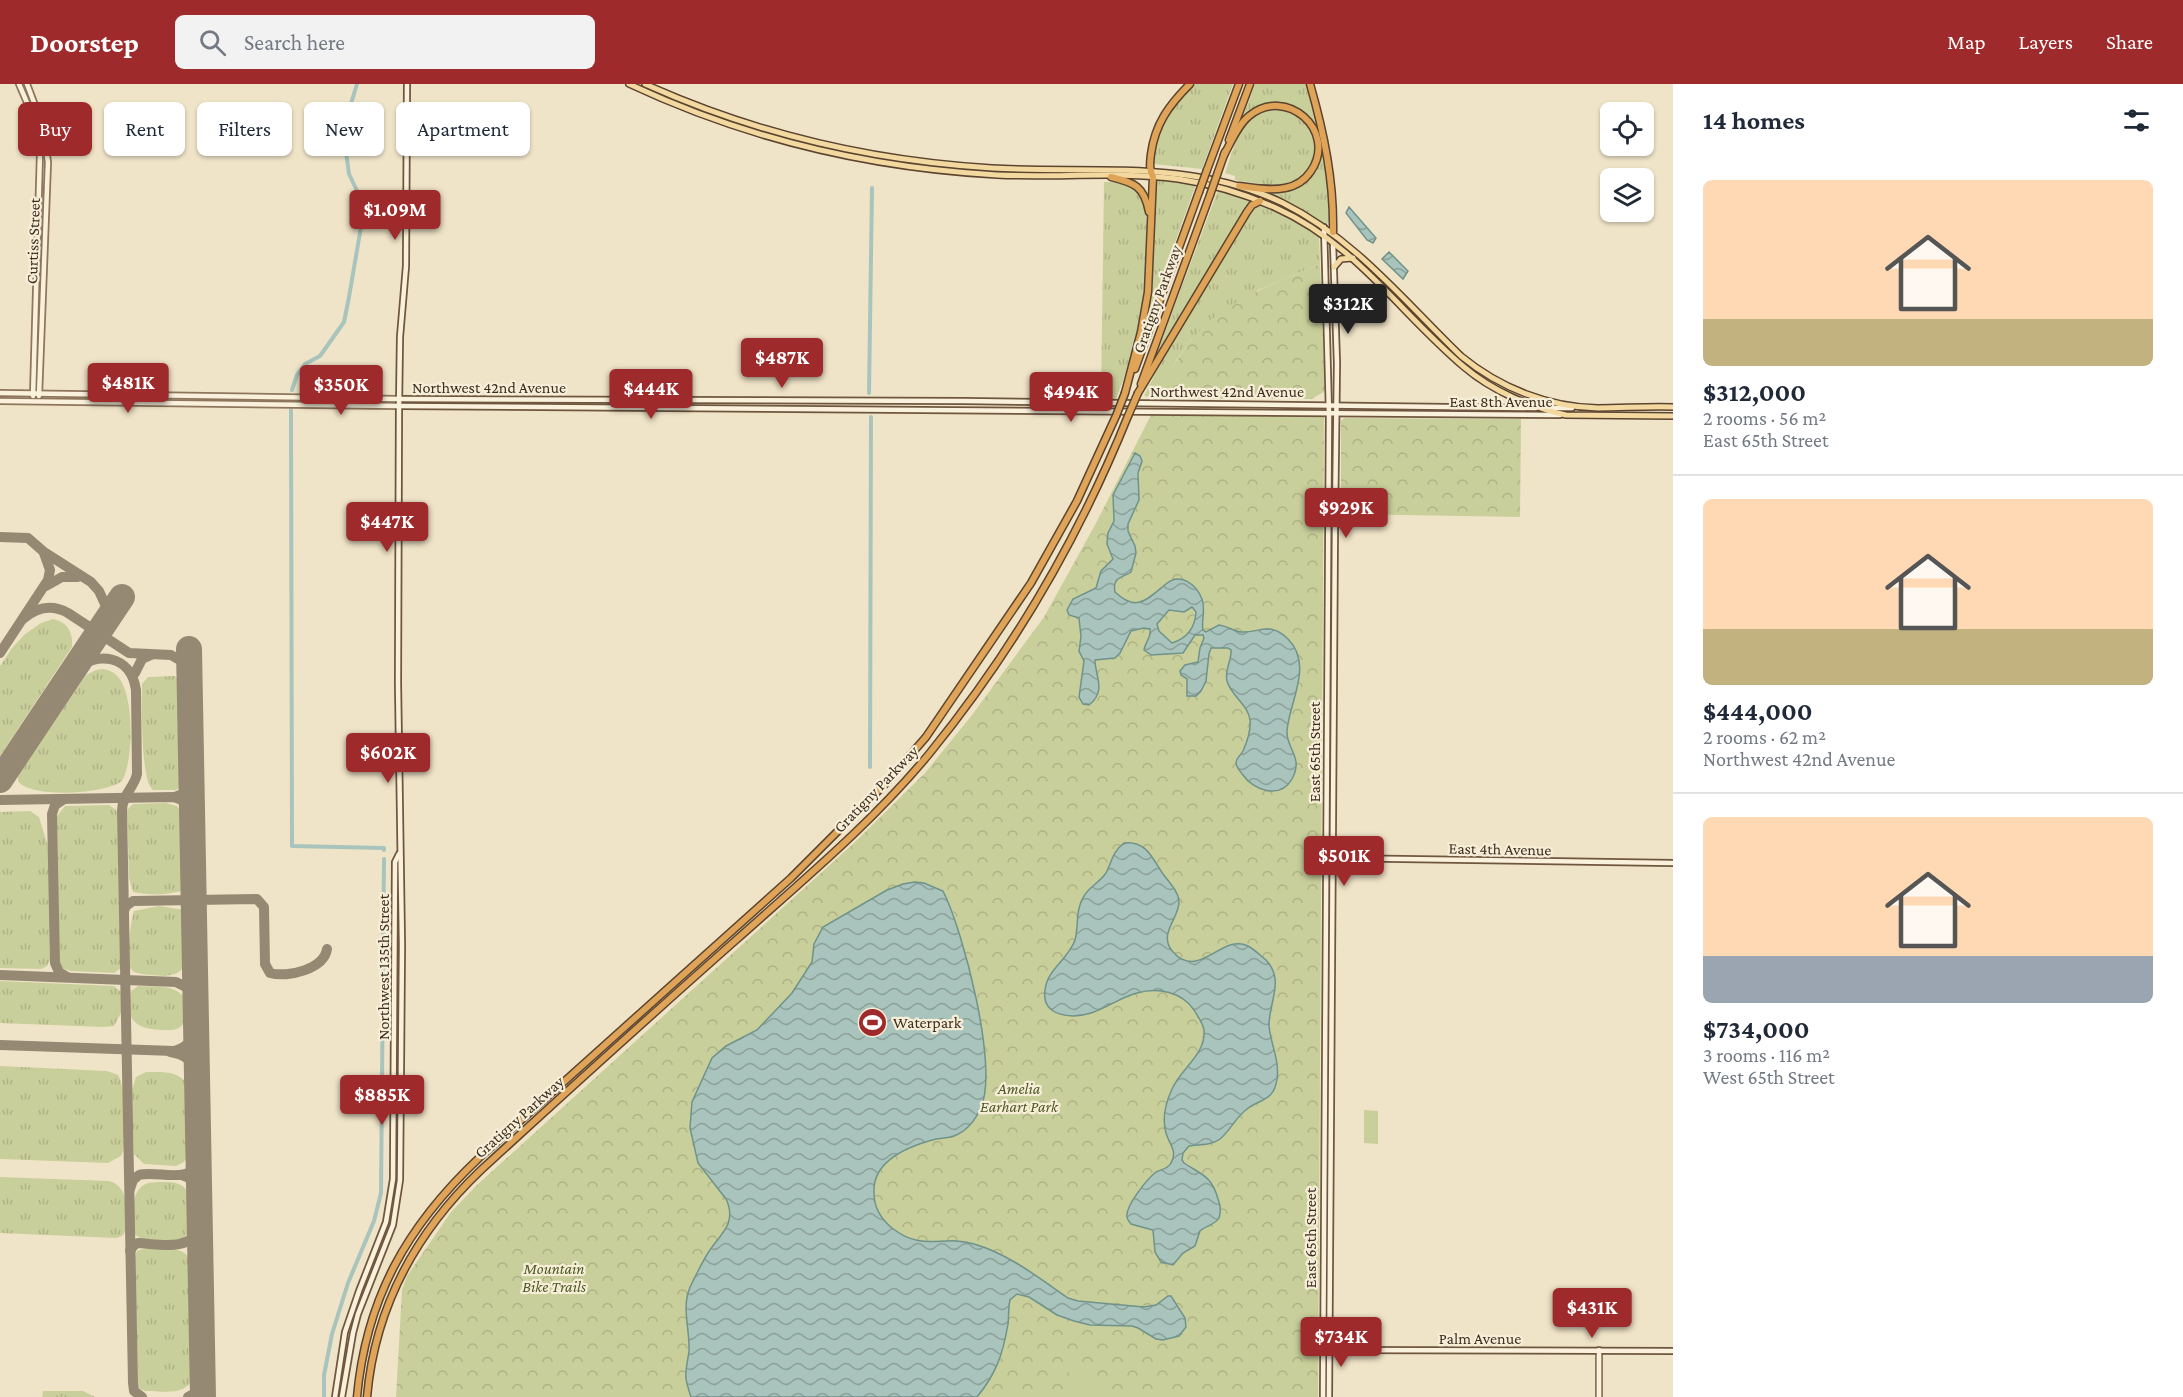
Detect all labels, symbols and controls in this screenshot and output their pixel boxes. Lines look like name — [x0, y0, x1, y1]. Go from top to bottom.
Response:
search box — [175, 15, 595, 69]
icon: search — [196, 26, 229, 59]
text: Doorstep — [30, 27, 139, 58]
text: Search here — [244, 30, 345, 55]
text: Map — [1947, 30, 1986, 54]
text: Layers — [2019, 30, 2073, 54]
text: Share — [2106, 30, 2153, 54]
chip: Buy — [18, 102, 92, 156]
chip: Rent — [104, 102, 185, 156]
chip: Filters — [197, 102, 292, 156]
chip: New — [304, 102, 384, 156]
chip: Apartment — [396, 102, 530, 156]
map controls — [1600, 102, 1654, 222]
button: locate — [1600, 102, 1654, 156]
icon: filters — [2120, 104, 2153, 137]
text: 14 homes — [1703, 106, 1805, 135]
button: layers — [1600, 168, 1654, 222]
pin: $1.09M — [346, 190, 444, 241]
street label: Curtiss Street — [23, 197, 43, 284]
text: $1.09M — [363, 198, 427, 220]
icon: home — [1874, 219, 1982, 327]
street label: Gratigny Parkway — [1130, 242, 1186, 356]
pin: $312K — [1306, 284, 1390, 335]
text: $312K — [1323, 292, 1373, 314]
pin: $487K — [740, 338, 824, 389]
text: $487K — [755, 346, 809, 368]
pin: $481K — [86, 363, 170, 414]
pin: $350K — [299, 365, 383, 416]
pin: $444K — [609, 369, 693, 420]
text: $481K — [102, 371, 154, 393]
pin: $494K — [1029, 372, 1113, 423]
text: $350K — [314, 373, 368, 395]
text: $444K — [623, 377, 679, 399]
text: $312,000 — [1703, 378, 1806, 407]
street label: Northwest 42nd Avenue — [412, 379, 566, 396]
text: $494K — [1044, 380, 1098, 402]
street label: Northwest 42nd Avenue — [1150, 383, 1304, 400]
street label: East 8th Avenue — [1449, 393, 1553, 410]
text: 2 rooms · 56 m² — [1703, 407, 1826, 429]
text: East 65th Street — [1703, 429, 1829, 451]
pin: $929K — [1304, 488, 1388, 539]
text: $929K — [1319, 496, 1373, 518]
pin: $447K — [345, 502, 429, 553]
text: $447K — [360, 510, 414, 532]
icon: home — [1874, 538, 1982, 646]
text: $444,000 — [1703, 697, 1813, 726]
street label: East 65th Street — [1306, 701, 1323, 802]
text: 2 rooms · 62 m² — [1703, 726, 1826, 748]
pin: $602K — [346, 733, 430, 784]
text: $602K — [360, 741, 416, 763]
street label: Gratigny Parkway — [830, 742, 923, 836]
text: Northwest 42nd Avenue — [1703, 748, 1895, 770]
pin: $501K — [1302, 836, 1386, 887]
street label: East 4th Avenue — [1448, 840, 1552, 858]
text: $501K — [1318, 844, 1370, 866]
icon: home — [1874, 856, 1982, 964]
street label: Northwest 135th Street — [375, 893, 392, 1040]
sports icon: Waterpark — [856, 1006, 888, 1038]
place label: Waterpark — [893, 1014, 962, 1032]
text: $734,000 — [1703, 1015, 1810, 1044]
text: 3 rooms · 116 m² — [1703, 1044, 1830, 1066]
text: West 65th Street — [1703, 1066, 1835, 1088]
street label: Gratigny Parkway — [471, 1072, 568, 1162]
pin: $885K — [340, 1075, 424, 1126]
park label: Amelia Earhart Park — [980, 1080, 1059, 1115]
text: $885K — [354, 1083, 410, 1105]
street label: East 65th Street — [1302, 1187, 1319, 1288]
park label: Mountain Bike Trails — [522, 1260, 586, 1295]
pin: $431K — [1550, 1288, 1634, 1339]
text: $431K — [1567, 1296, 1617, 1318]
pin: $734K — [1299, 1317, 1383, 1368]
text: $734K — [1315, 1325, 1367, 1347]
street label: Palm Avenue — [1439, 1330, 1521, 1347]

